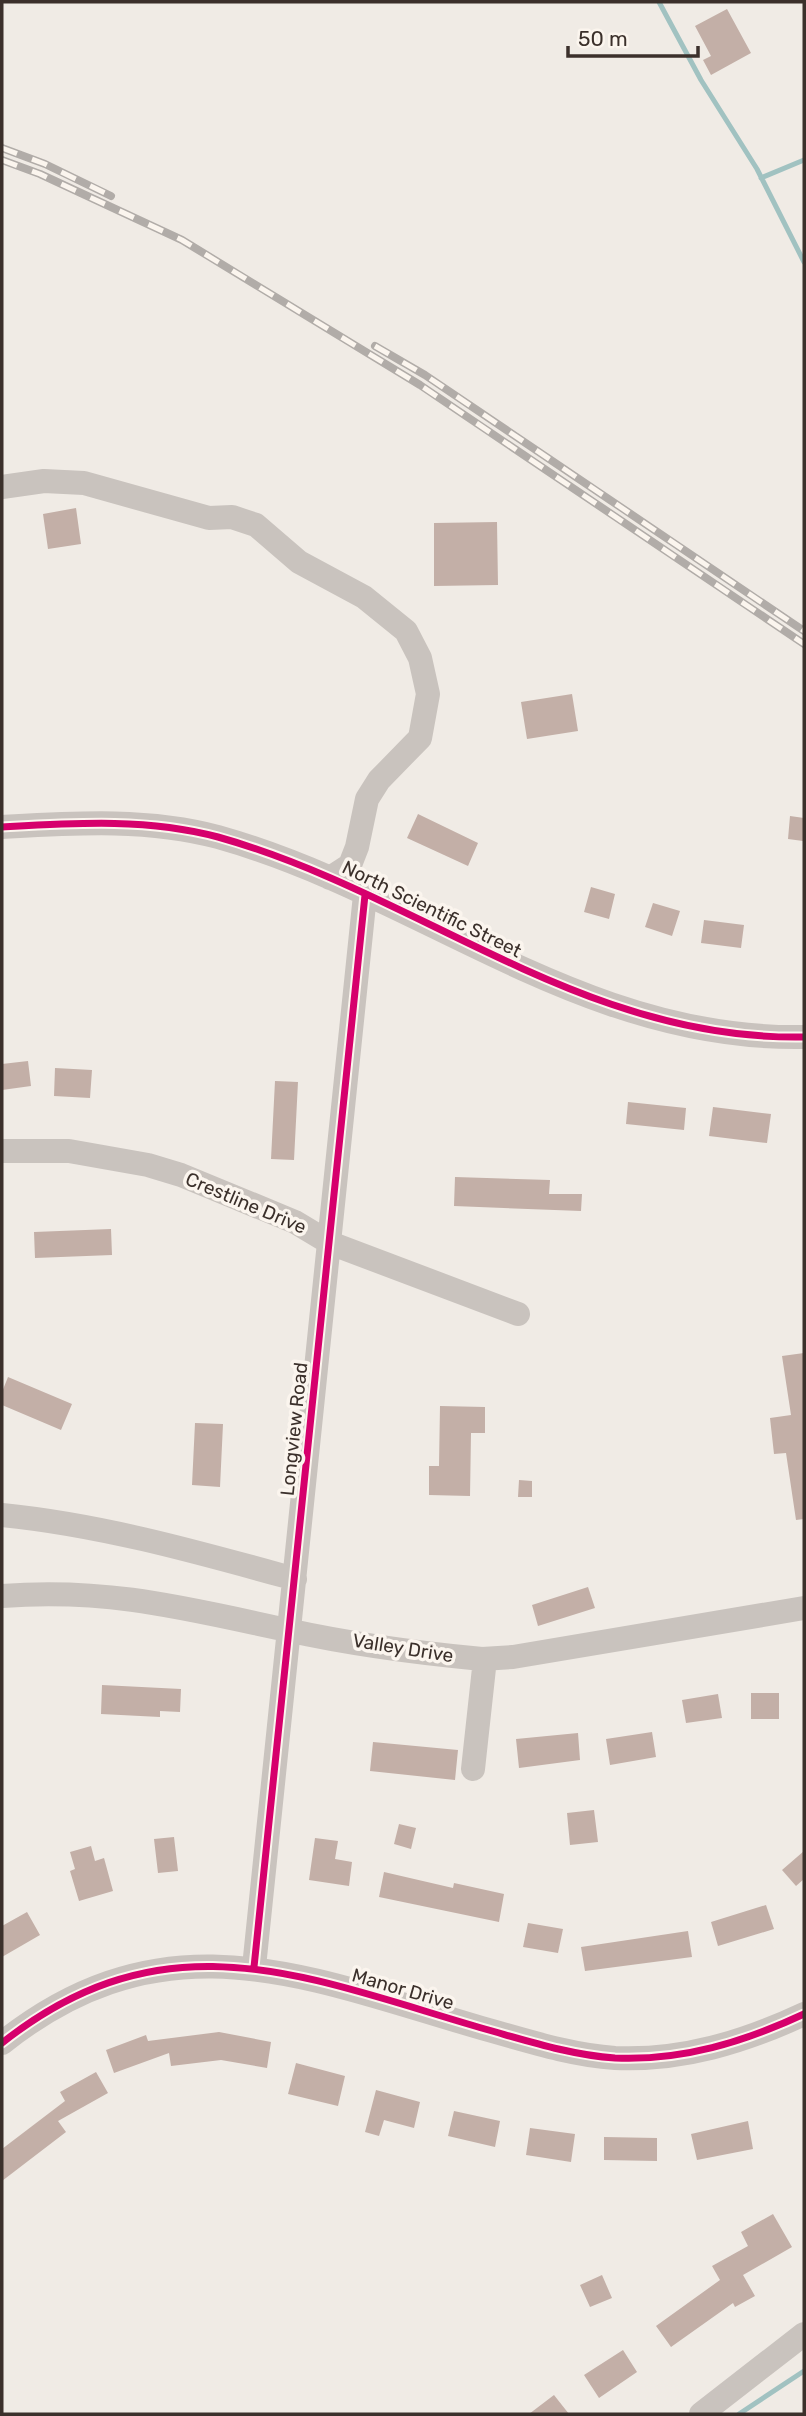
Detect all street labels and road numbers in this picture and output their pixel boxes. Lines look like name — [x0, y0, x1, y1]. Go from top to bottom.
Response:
street label: North Scientific Street — [339, 856, 526, 963]
street label: Crestline Drive — [182, 1167, 310, 1239]
street label: Longview Road — [276, 1361, 312, 1497]
street label: Valley Drive — [351, 1629, 455, 1667]
street label: Manor Drive — [349, 1963, 457, 2015]

